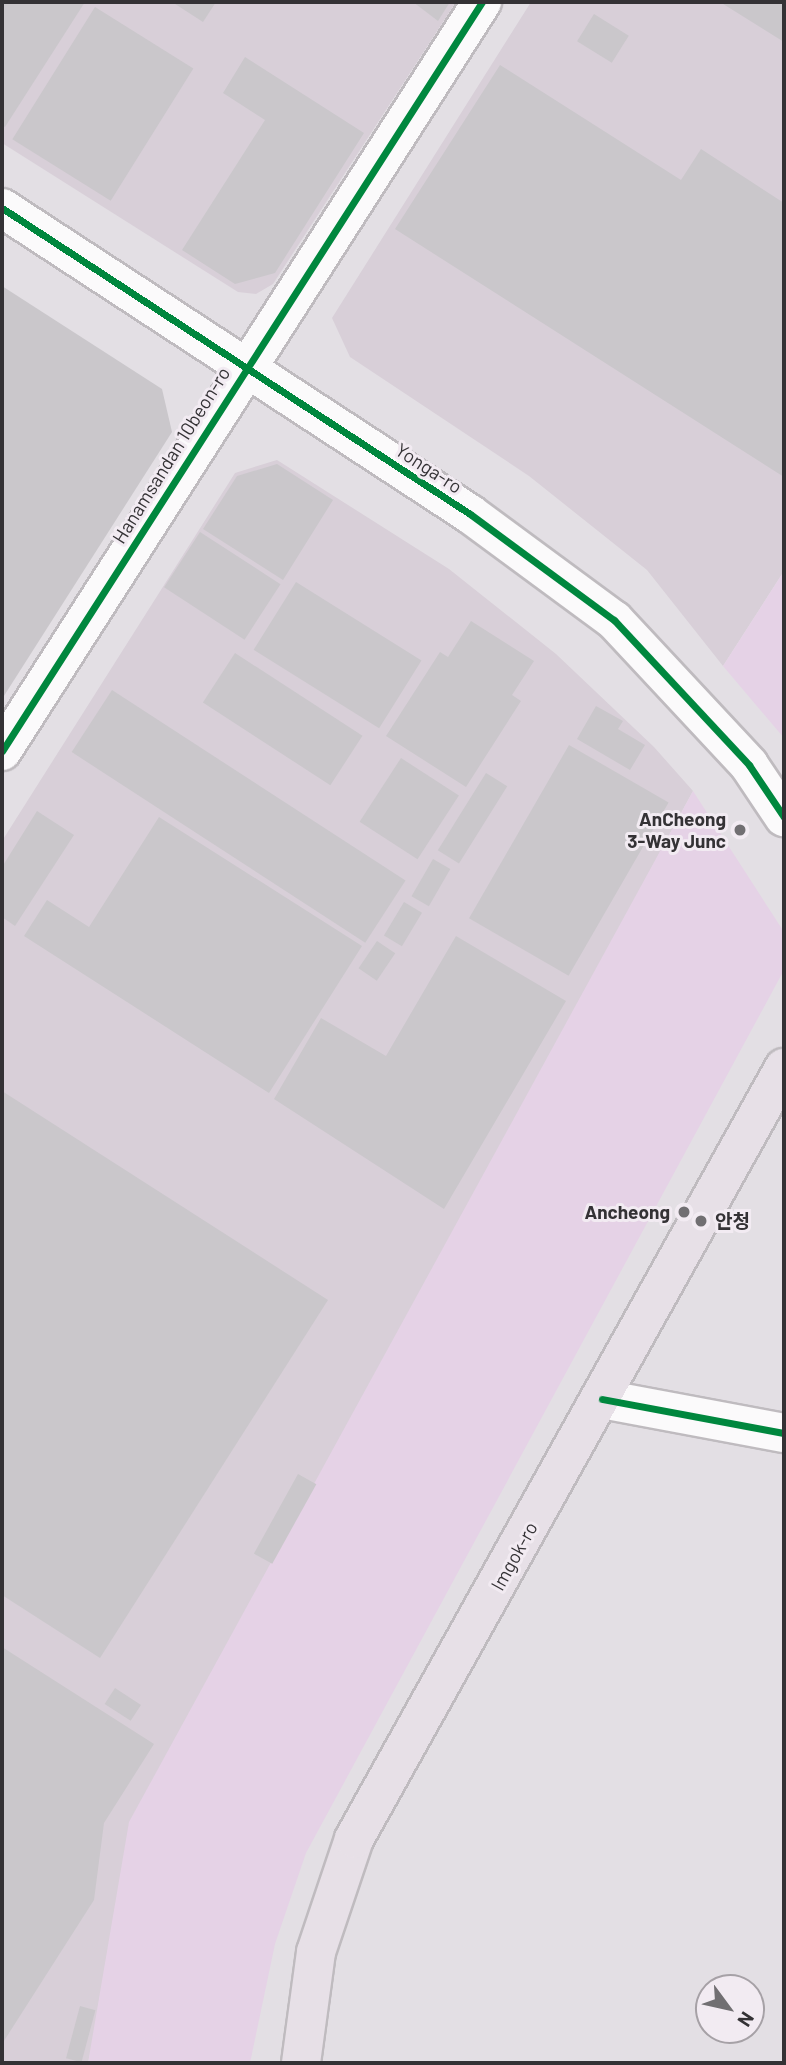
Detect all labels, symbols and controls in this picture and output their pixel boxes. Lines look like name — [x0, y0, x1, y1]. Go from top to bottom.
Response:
street label: Hanamsandan 10beon-ro — [107, 363, 235, 547]
street label: Yonga-ro — [391, 438, 467, 498]
place label: AnCheong 3-Way Junc — [627, 808, 726, 852]
marker: AnCheong 3-Way Junc — [732, 822, 748, 838]
place label: Ancheong — [584, 1201, 670, 1223]
marker: Ancheong — [676, 1204, 692, 1220]
place label: 안청 — [715, 1210, 750, 1232]
marker: 안청 — [693, 1213, 709, 1229]
street label: Imgok-ro — [486, 1518, 542, 1594]
north arrow — [695, 1974, 765, 2044]
text: N — [733, 2008, 759, 2031]

